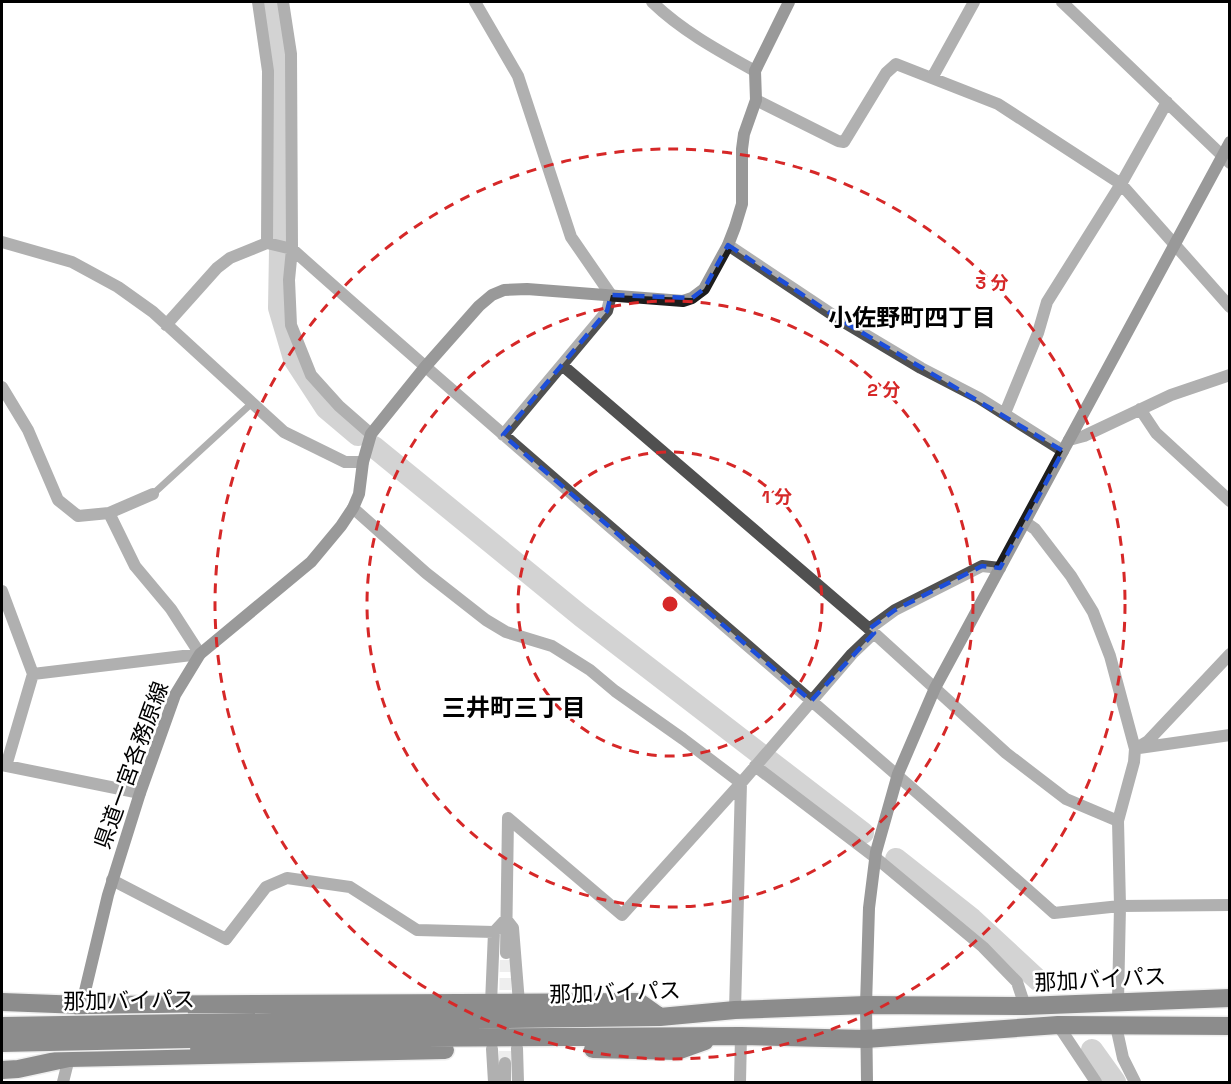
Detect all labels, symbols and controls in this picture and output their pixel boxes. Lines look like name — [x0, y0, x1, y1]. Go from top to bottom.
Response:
text: 3 分 — [975, 271, 1009, 294]
district label: 小佐野町四丁目 — [828, 302, 996, 333]
text: 2 分 — [867, 378, 901, 401]
text: 1 分 — [762, 485, 792, 508]
centre of rings — [660, 594, 680, 614]
street label: 県道一宮各務原線 — [88, 678, 174, 852]
district label: 三井町三丁目 — [442, 692, 586, 723]
street label: 那加バイパス — [1034, 962, 1166, 996]
street label: 那加バイパス — [549, 976, 681, 1008]
street label: 那加バイパス — [63, 985, 195, 1015]

